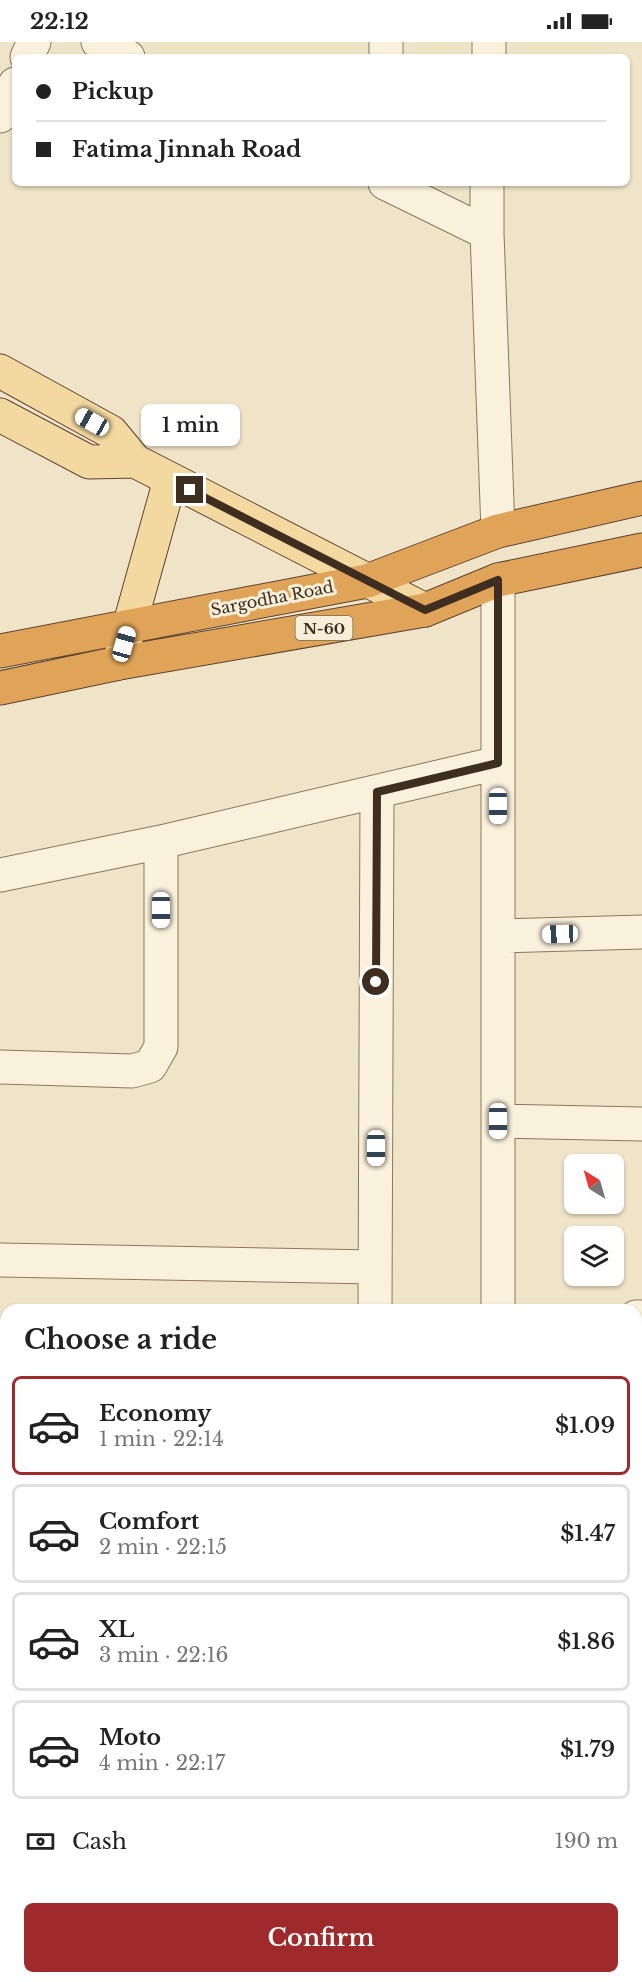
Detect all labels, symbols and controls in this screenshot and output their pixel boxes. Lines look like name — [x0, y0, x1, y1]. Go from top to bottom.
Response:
text: 22:12 — [30, 8, 89, 35]
text: Pickup — [72, 78, 154, 105]
text: Fatima Jinnah Road — [72, 136, 301, 163]
callout: 1 min — [140, 403, 240, 445]
car — [72, 405, 112, 439]
text: 1 min — [162, 413, 219, 437]
route end — [176, 476, 203, 503]
street label: Sargodha Road — [209, 576, 335, 620]
road number: N-60 — [296, 616, 352, 640]
car — [110, 624, 138, 664]
car — [489, 788, 507, 824]
car — [152, 892, 170, 928]
car — [542, 924, 578, 944]
route start — [362, 968, 389, 995]
car — [489, 1103, 507, 1139]
car — [367, 1130, 385, 1166]
north arrow — [564, 1154, 624, 1214]
map controls — [564, 1154, 624, 1286]
button: layers — [564, 1226, 624, 1286]
text: Choose a ride — [24, 1323, 217, 1356]
icon: car — [27, 1399, 81, 1453]
text: Economy — [99, 1400, 211, 1427]
text: $1.09 — [555, 1412, 615, 1439]
text: 1 min · 22:14 — [99, 1427, 224, 1451]
icon: car — [27, 1507, 81, 1561]
text: Comfort — [99, 1508, 199, 1535]
text: $1.47 — [560, 1520, 615, 1547]
text: 2 min · 22:15 — [99, 1535, 227, 1559]
icon: car — [27, 1615, 81, 1669]
text: XL — [99, 1616, 134, 1643]
text: $1.86 — [557, 1628, 615, 1655]
text: 3 min · 22:16 — [99, 1643, 228, 1667]
icon: car — [27, 1723, 81, 1777]
text: Moto — [99, 1724, 161, 1751]
text: $1.79 — [560, 1736, 615, 1763]
text: 4 min · 22:17 — [99, 1751, 225, 1775]
icon: cash — [24, 1825, 57, 1858]
text: Cash — [72, 1828, 127, 1855]
text: 190 m — [555, 1829, 618, 1853]
button: Confirm — [24, 1903, 618, 1972]

